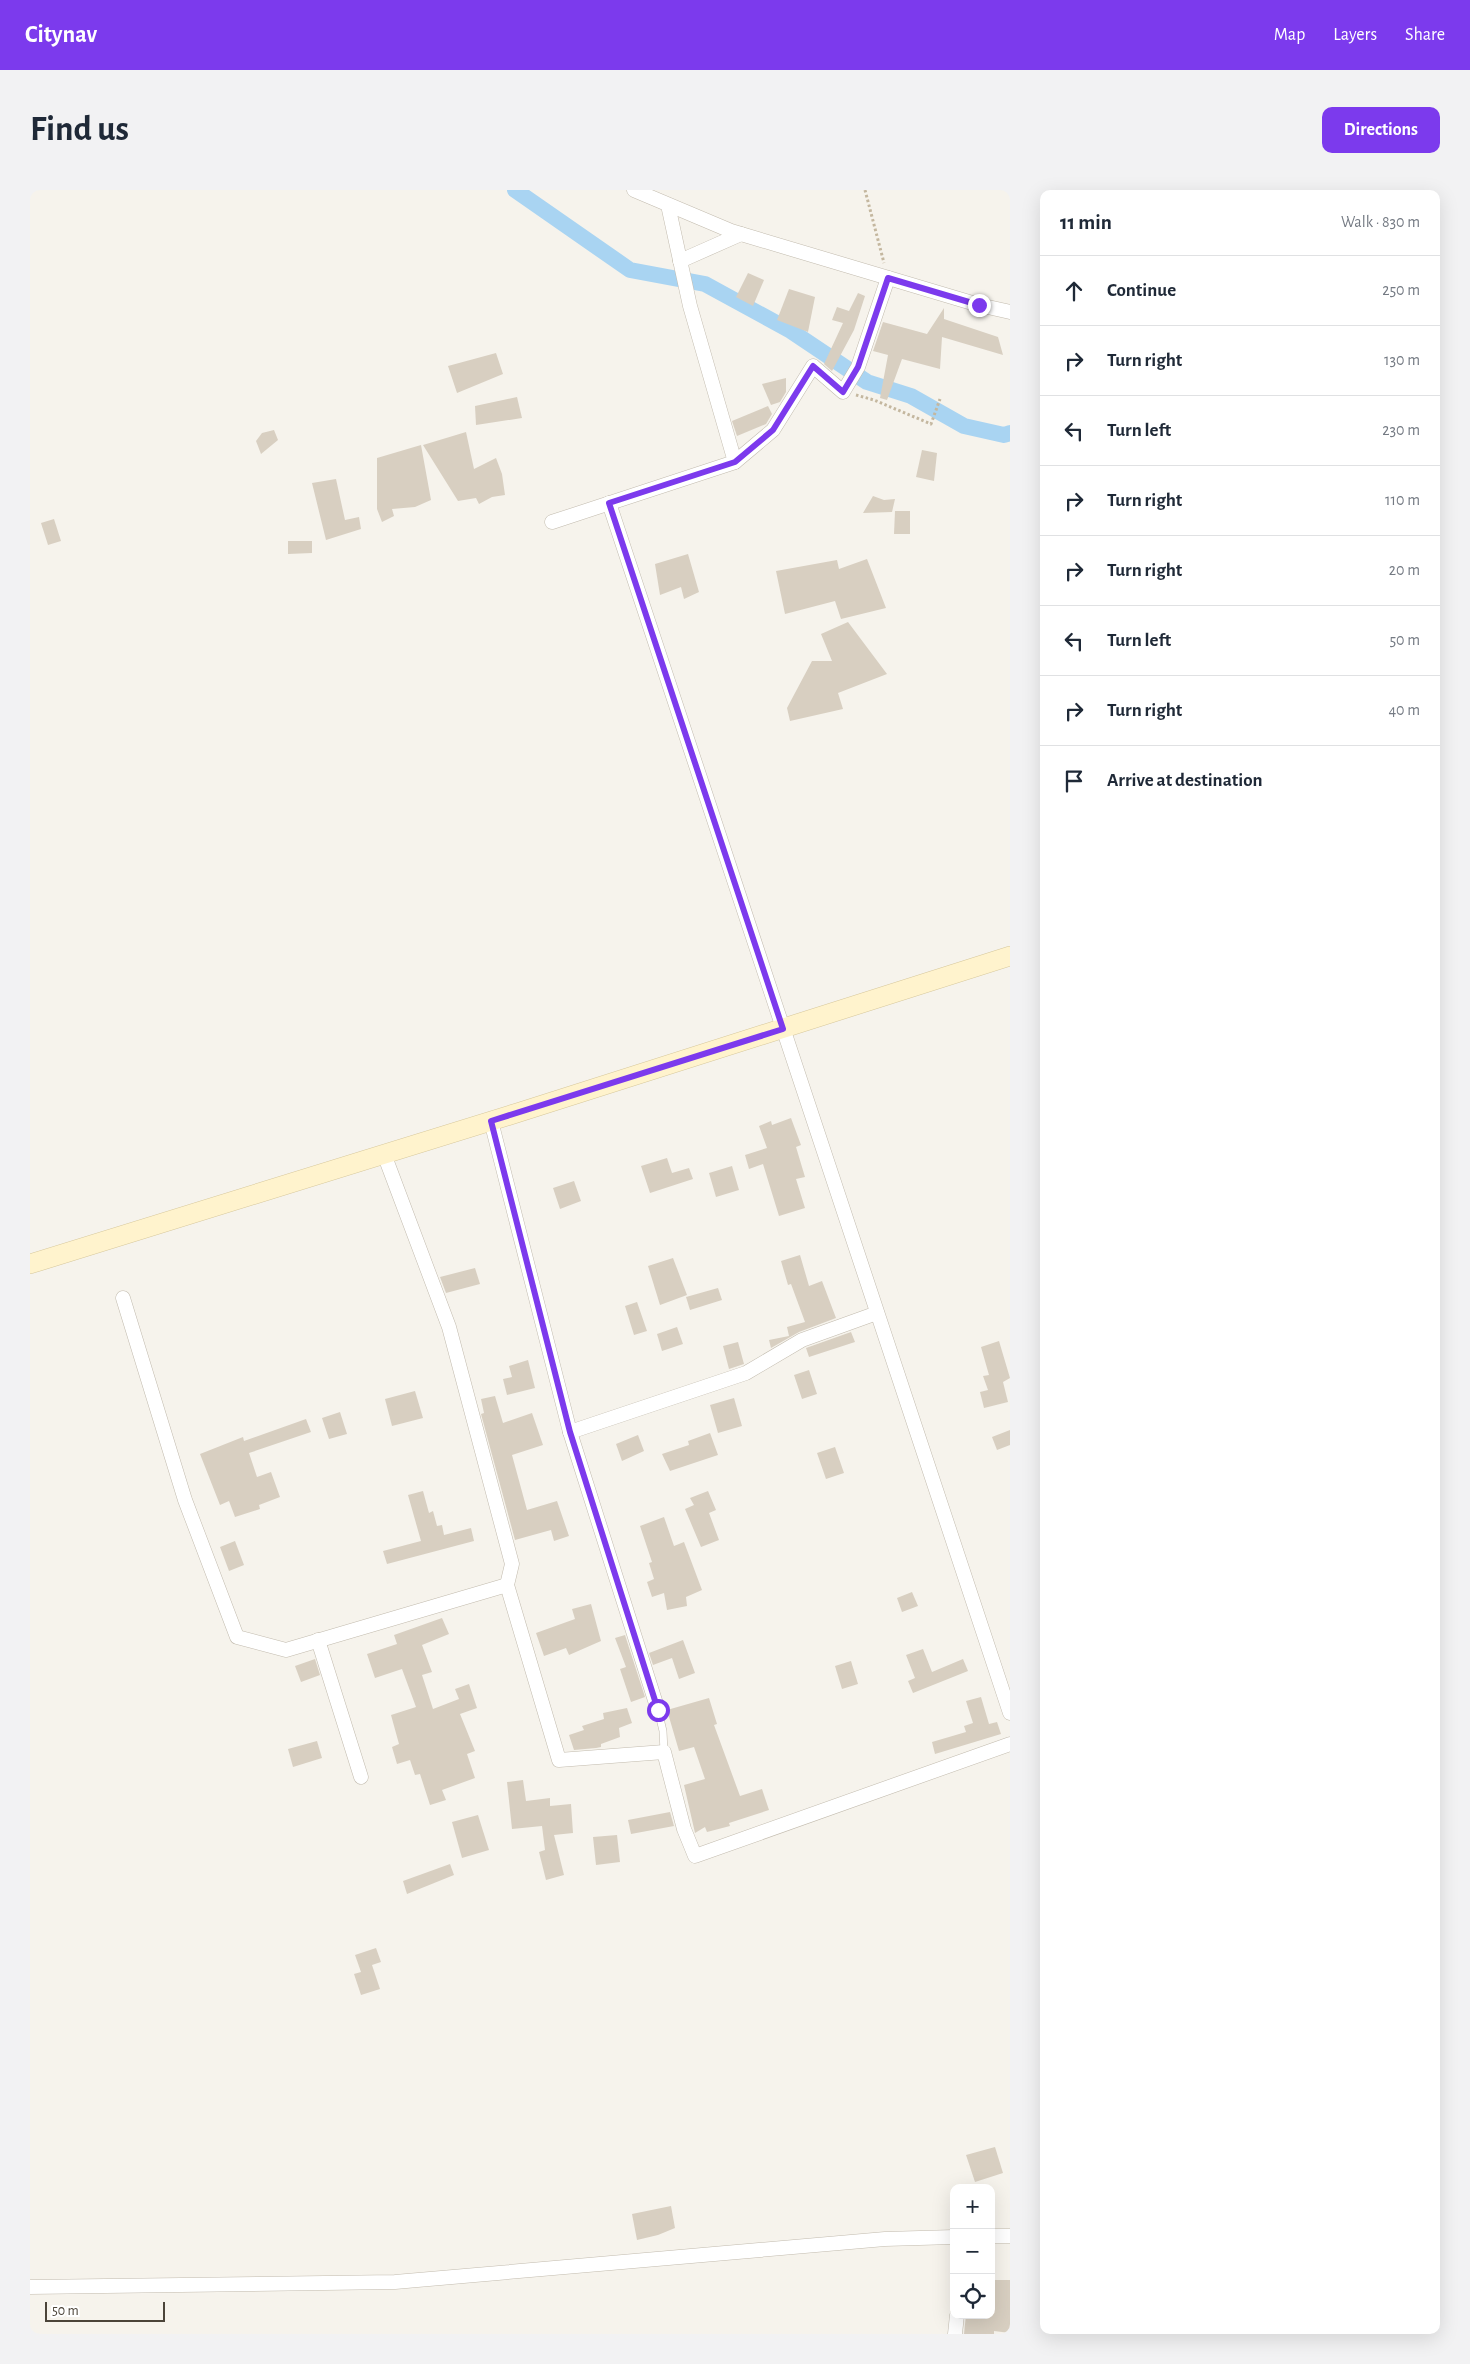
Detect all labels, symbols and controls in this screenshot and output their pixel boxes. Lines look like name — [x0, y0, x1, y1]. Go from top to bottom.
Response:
text: Citynav — [25, 23, 97, 47]
text: Map — [1274, 26, 1305, 44]
text: Layers — [1333, 26, 1377, 44]
text: Share — [1405, 26, 1445, 44]
button: Directions — [1322, 107, 1440, 153]
text: Find us — [30, 112, 129, 147]
text: 11 min — [1060, 212, 1112, 233]
text: Walk · 830 m — [1341, 214, 1420, 230]
icon: ahead — [1060, 277, 1088, 305]
text: Continue — [1107, 281, 1176, 300]
text: 250 m — [1382, 282, 1420, 298]
route end — [968, 294, 991, 317]
icon: right — [1060, 347, 1088, 375]
text: Turn right — [1107, 351, 1182, 370]
text: 130 m — [1384, 352, 1420, 368]
icon: left — [1060, 417, 1088, 445]
text: Turn left — [1107, 421, 1171, 440]
text: 230 m — [1382, 422, 1420, 438]
icon: right — [1060, 487, 1088, 515]
text: Turn right — [1107, 491, 1182, 510]
text: 110 m — [1385, 492, 1420, 508]
icon: right — [1060, 557, 1088, 585]
text: Turn right — [1107, 561, 1182, 580]
text: 20 m — [1389, 562, 1420, 578]
icon: left — [1060, 627, 1088, 655]
text: Turn left — [1107, 631, 1171, 650]
text: 50 m — [1389, 632, 1420, 648]
icon: right — [1060, 697, 1088, 725]
text: Turn right — [1107, 701, 1182, 720]
text: 40 m — [1388, 702, 1420, 718]
icon: arrive — [1060, 767, 1088, 795]
text: Arrive at destination — [1107, 771, 1263, 790]
route start — [647, 1699, 670, 1722]
map controls — [950, 2184, 995, 2319]
button: + — [950, 2184, 995, 2229]
button: − — [950, 2229, 995, 2274]
button: locate — [950, 2274, 995, 2319]
scale bar — [45, 2299, 165, 2322]
text: 50 m — [52, 2304, 79, 2318]

